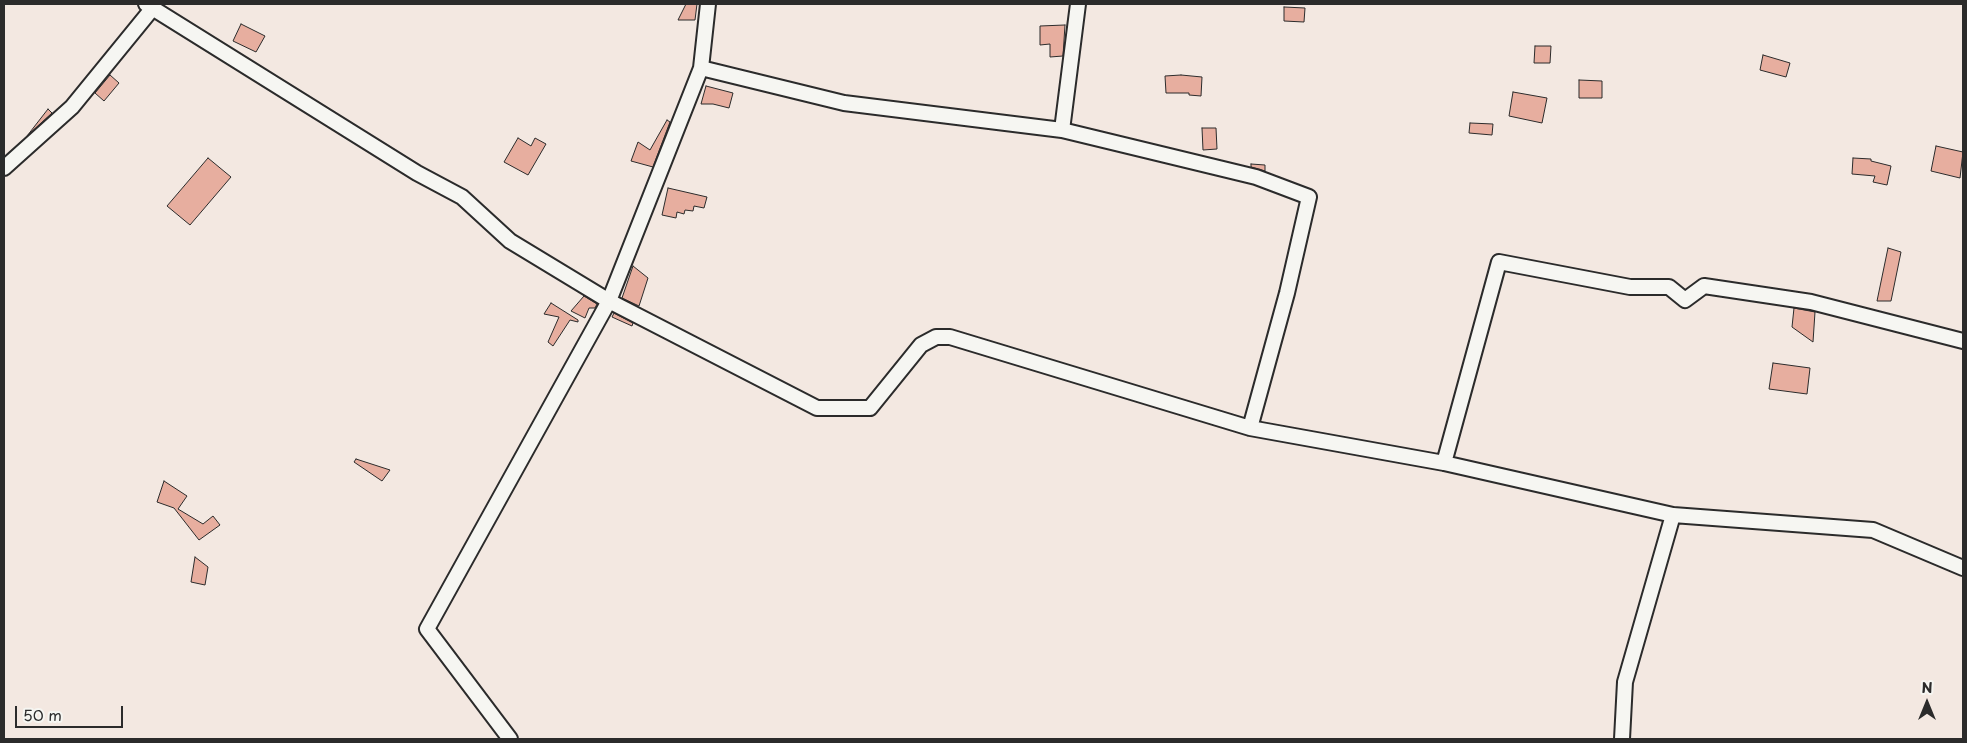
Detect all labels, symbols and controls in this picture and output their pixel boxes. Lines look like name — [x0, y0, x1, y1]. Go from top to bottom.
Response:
text: N — [1921, 677, 1933, 698]
north arrow — [1902, 678, 1952, 728]
scale bar — [18, 696, 125, 728]
text: 50 m — [23, 703, 62, 726]

